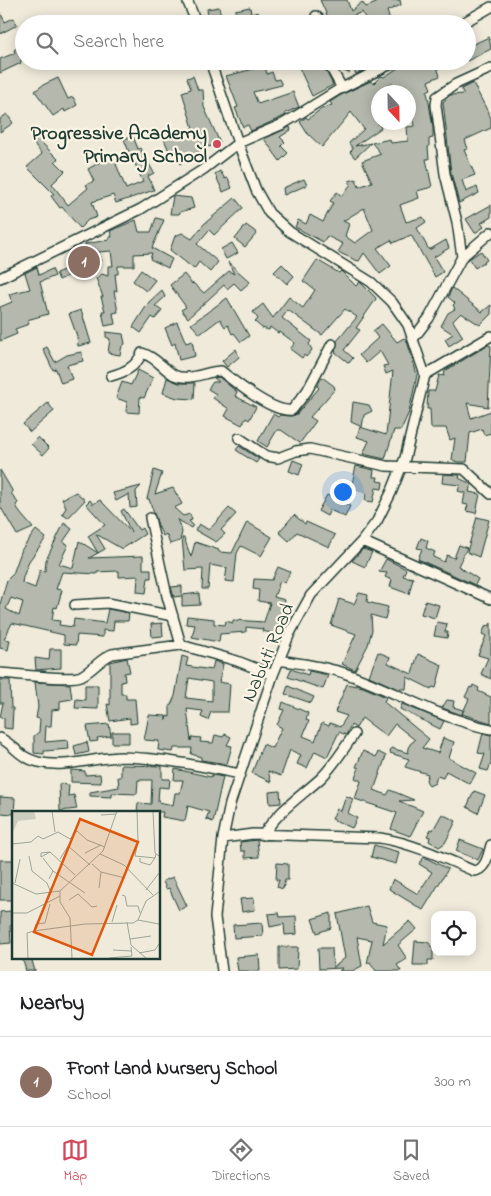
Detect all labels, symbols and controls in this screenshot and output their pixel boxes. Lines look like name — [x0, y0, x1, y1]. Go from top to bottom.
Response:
search box — [15, 15, 476, 70]
icon: search — [33, 29, 61, 57]
text: Search here — [73, 29, 164, 56]
north arrow — [371, 85, 416, 130]
place label: Progressive Academy Primary School — [31, 120, 207, 173]
marker: Progressive Academy Primary School — [211, 138, 223, 150]
pin: 1 — [68, 243, 100, 281]
your location — [330, 479, 356, 505]
street label: Nabuti Road — [235, 599, 303, 707]
inset map — [12, 811, 160, 958]
map controls — [431, 911, 476, 956]
button: locate — [431, 911, 476, 956]
text: Nearby — [20, 989, 84, 1019]
text: Front Land Nursery School — [67, 1056, 277, 1083]
text: 1 — [33, 1070, 39, 1094]
text: 300 m — [434, 1070, 471, 1094]
text: School — [67, 1083, 111, 1107]
tab: Map — [61, 1136, 89, 1187]
tab: Directions — [212, 1136, 270, 1187]
tab: Saved — [393, 1136, 430, 1187]

